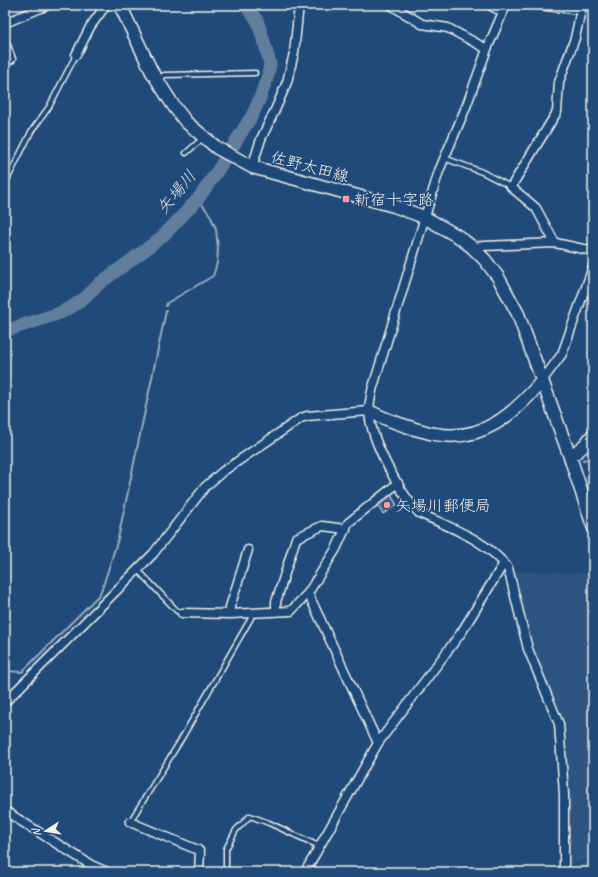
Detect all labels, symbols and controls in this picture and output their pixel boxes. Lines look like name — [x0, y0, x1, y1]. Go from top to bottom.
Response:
street label: 佐野太田線 — [269, 147, 351, 187]
water label: 矢場川 — [152, 166, 201, 219]
place label: 新宿十字路 — [354, 190, 434, 210]
marker: 新宿十字路 — [341, 194, 351, 204]
place label: 矢場川郵便局 — [395, 496, 491, 516]
marker: 矢場川郵便局 — [382, 500, 392, 510]
north arrow — [26, 811, 66, 851]
text: N — [28, 826, 44, 838]

